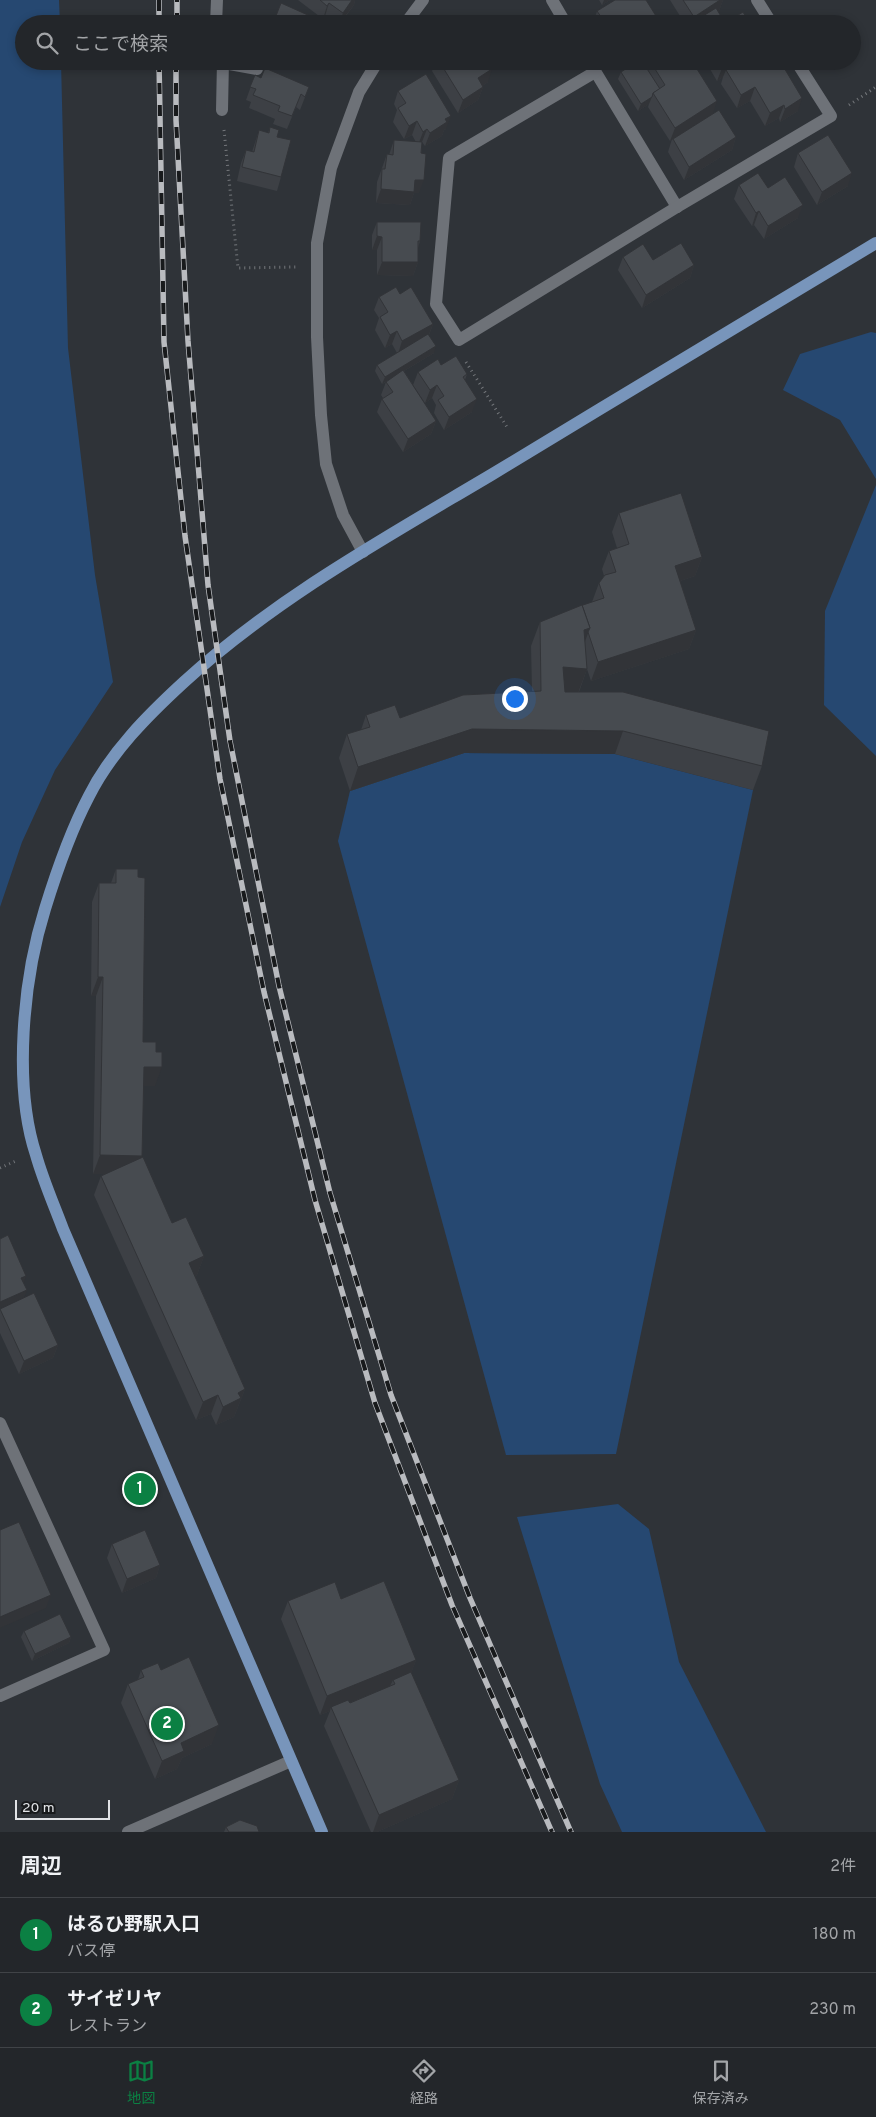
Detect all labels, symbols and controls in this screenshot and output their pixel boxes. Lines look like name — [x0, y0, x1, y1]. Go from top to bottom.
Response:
search box — [15, 15, 861, 70]
icon: search — [33, 29, 61, 57]
text: ここで検索 — [73, 33, 168, 57]
your location — [502, 686, 528, 712]
pin: 1 — [124, 1470, 156, 1508]
pin: 2 — [151, 1705, 183, 1743]
scale bar — [15, 1797, 110, 1820]
text: 20 m — [22, 1800, 55, 1817]
text: 周辺 — [20, 1854, 62, 1881]
text: 2件 — [830, 1857, 856, 1877]
text: はるひ野駅入口 — [67, 1913, 200, 1937]
text: 1 — [33, 1925, 39, 1945]
text: 180 m — [813, 1925, 856, 1945]
text: バス停 — [67, 1942, 115, 1962]
text: サイゼリヤ — [67, 1988, 162, 2012]
text: 2 — [31, 2000, 41, 2020]
text: 230 m — [809, 2000, 856, 2020]
text: レストラン — [67, 2017, 147, 2037]
tab: 地図 — [127, 2057, 155, 2108]
tab: 経路 — [410, 2057, 438, 2108]
tab: 保存済み — [693, 2057, 749, 2108]

